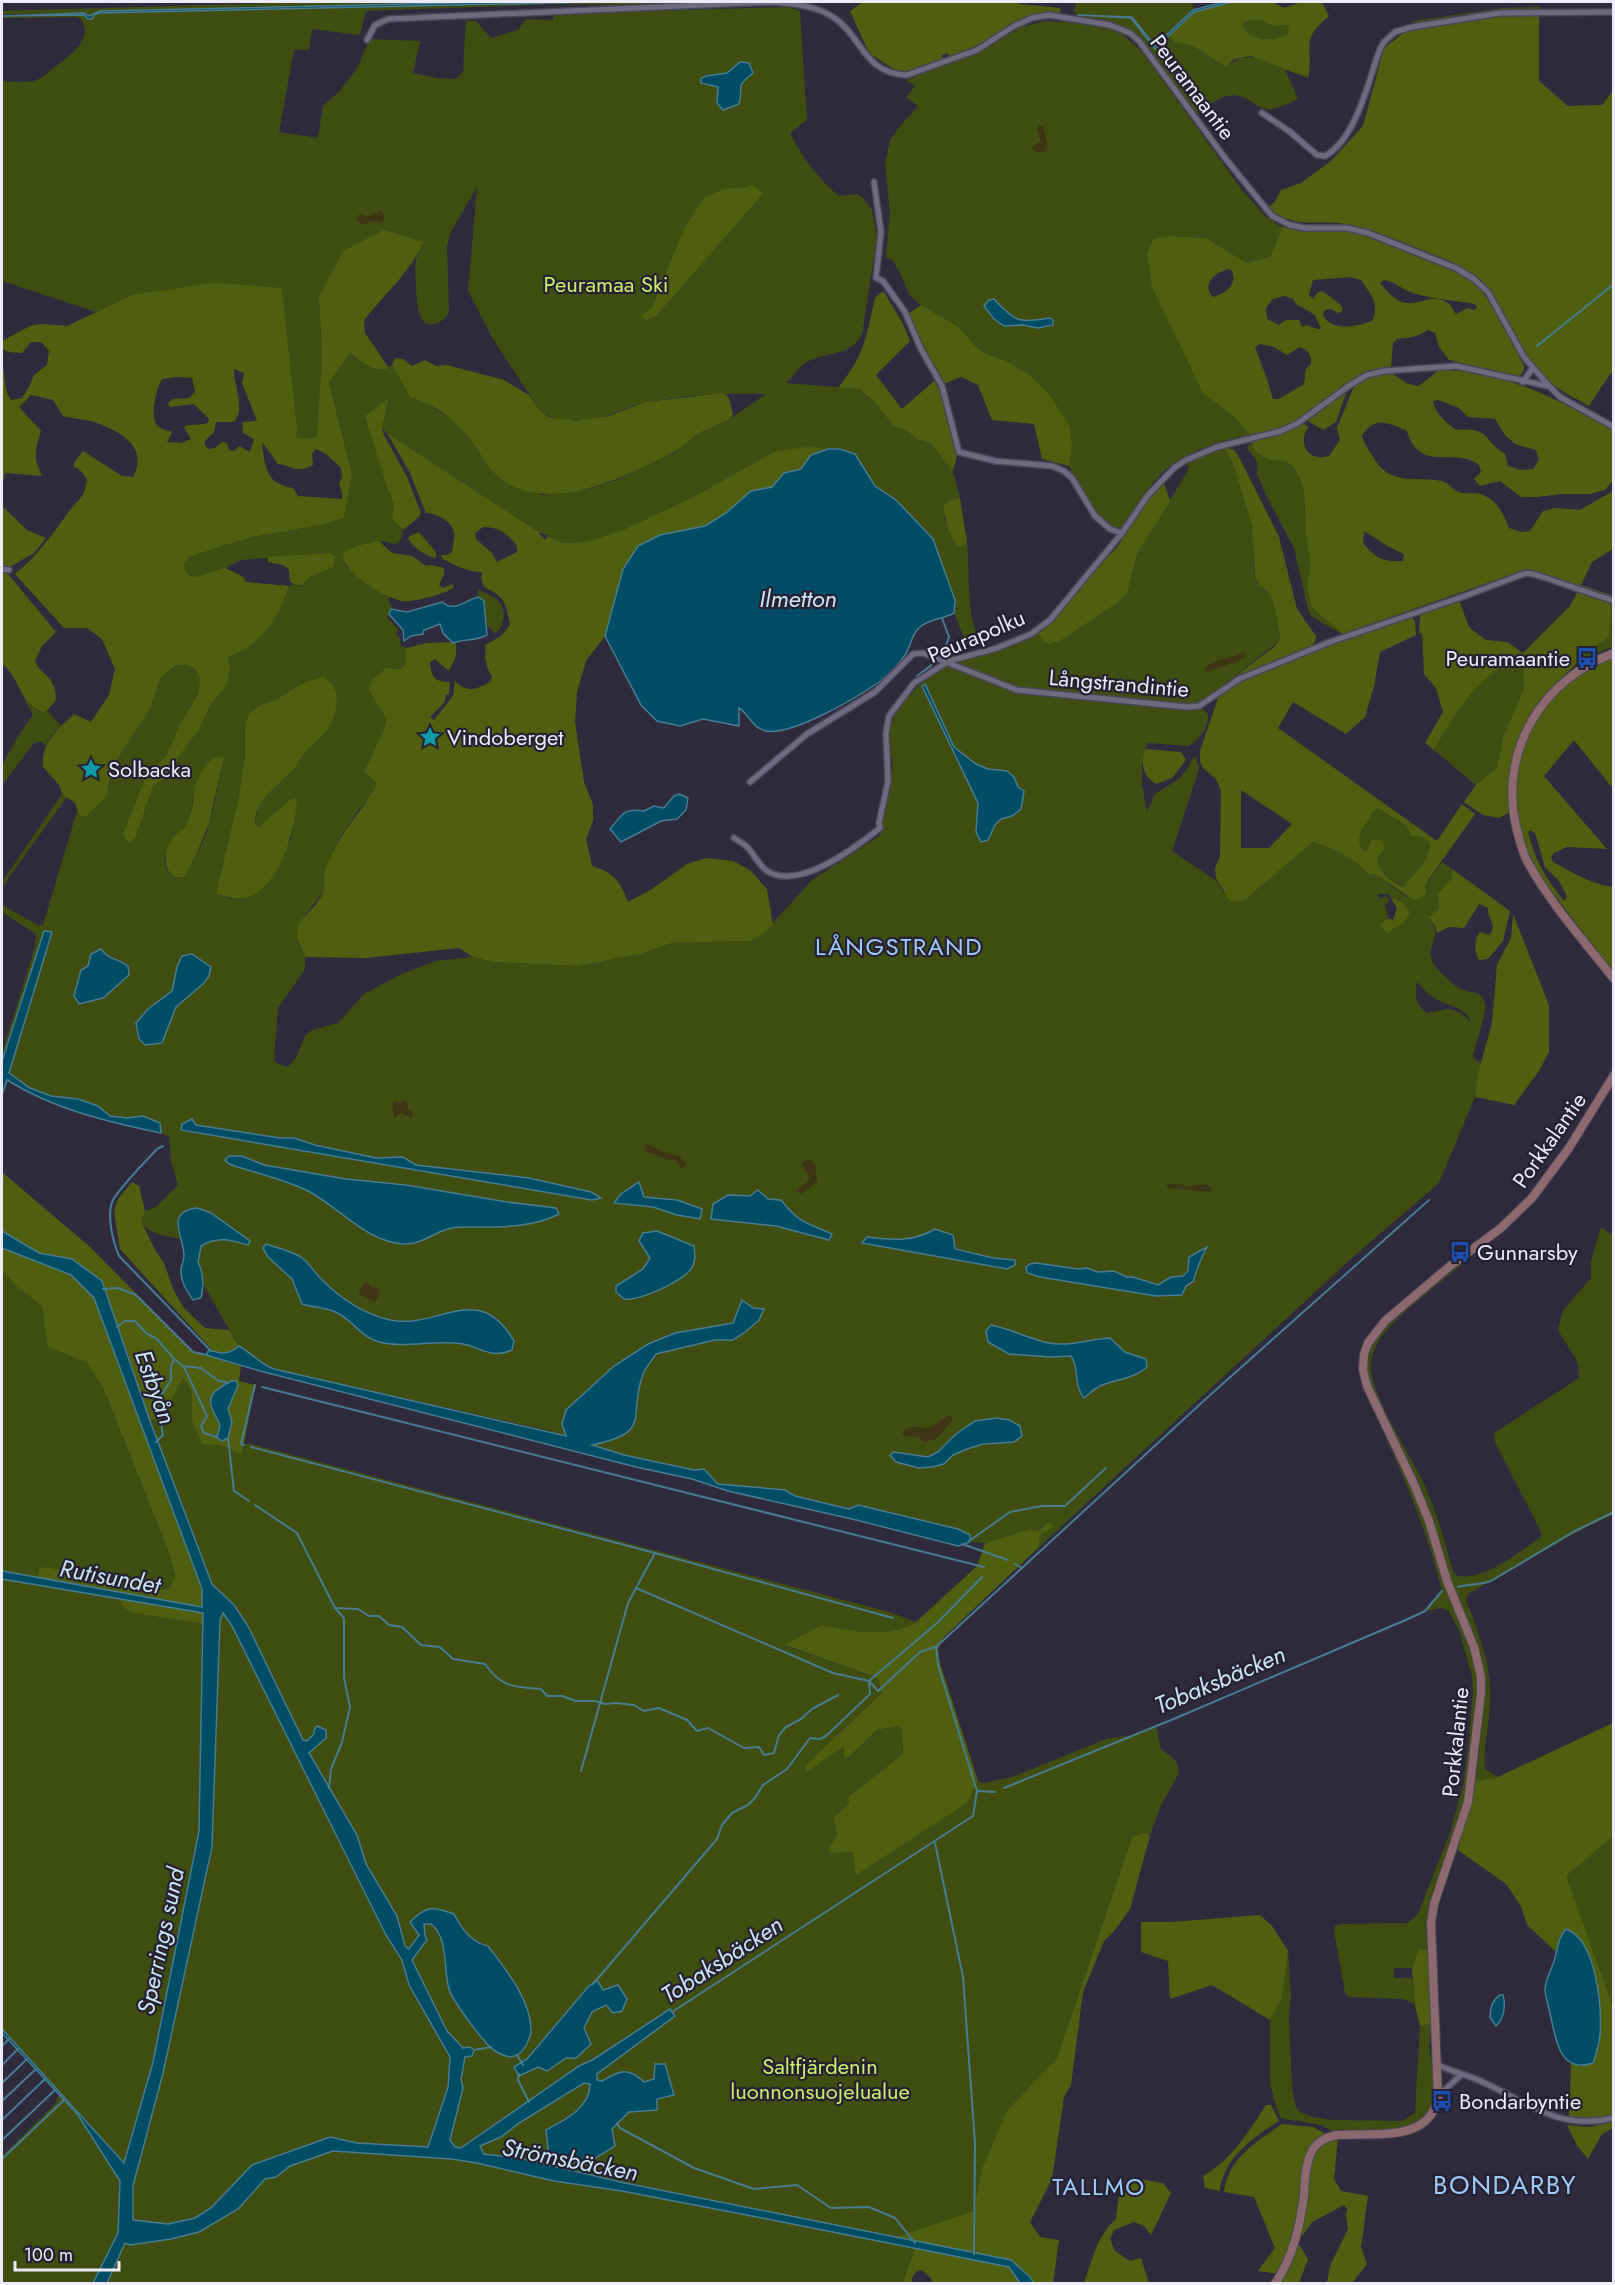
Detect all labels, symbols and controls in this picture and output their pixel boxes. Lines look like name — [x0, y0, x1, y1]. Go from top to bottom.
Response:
street label: Peuramaantie — [1143, 28, 1243, 146]
park label: Peuramaa Ski — [544, 268, 668, 300]
water label: Ilmetton — [759, 581, 837, 616]
street label: Peurapolku — [922, 601, 1030, 671]
place label: Peuramaantie — [1445, 642, 1570, 674]
bus stop icon: Peuramaantie — [1575, 646, 1599, 670]
street label: Långstrandintie — [1048, 661, 1190, 705]
place label: Vindoberget — [447, 721, 564, 753]
place icon: Vindoberget — [418, 725, 442, 749]
place label: Solbacka — [108, 753, 191, 785]
place icon: Solbacka — [79, 757, 103, 781]
district label: LÅNGSTRAND — [815, 929, 983, 964]
street label: Porkkalantie — [1504, 1086, 1594, 1194]
place label: Gunnarsby — [1477, 1236, 1578, 1268]
bus stop icon: Gunnarsby — [1448, 1240, 1472, 1264]
water label: Estbyån — [126, 1345, 185, 1429]
water label: Rutisundet — [57, 1550, 165, 1603]
water label: Tobaksbäcken — [1149, 1636, 1291, 1723]
street label: Porkkalantie — [1433, 1685, 1477, 1799]
water label: Sperrings sund — [128, 1863, 194, 2018]
water label: Tobaksbäcken — [654, 1907, 790, 2012]
park label: Saltfjärdenin luonnonsuojelualue — [730, 2050, 910, 2107]
place label: Bondarbyntie — [1459, 2085, 1581, 2117]
bus stop icon: Bondarbyntie — [1430, 2089, 1454, 2113]
water label: Strömsbäcken — [499, 2129, 641, 2190]
district label: BONDARBY — [1433, 2166, 1577, 2204]
district label: TALLMO — [1052, 2169, 1146, 2204]
scale bar — [15, 2234, 118, 2272]
text: 100 m — [24, 2242, 73, 2268]

